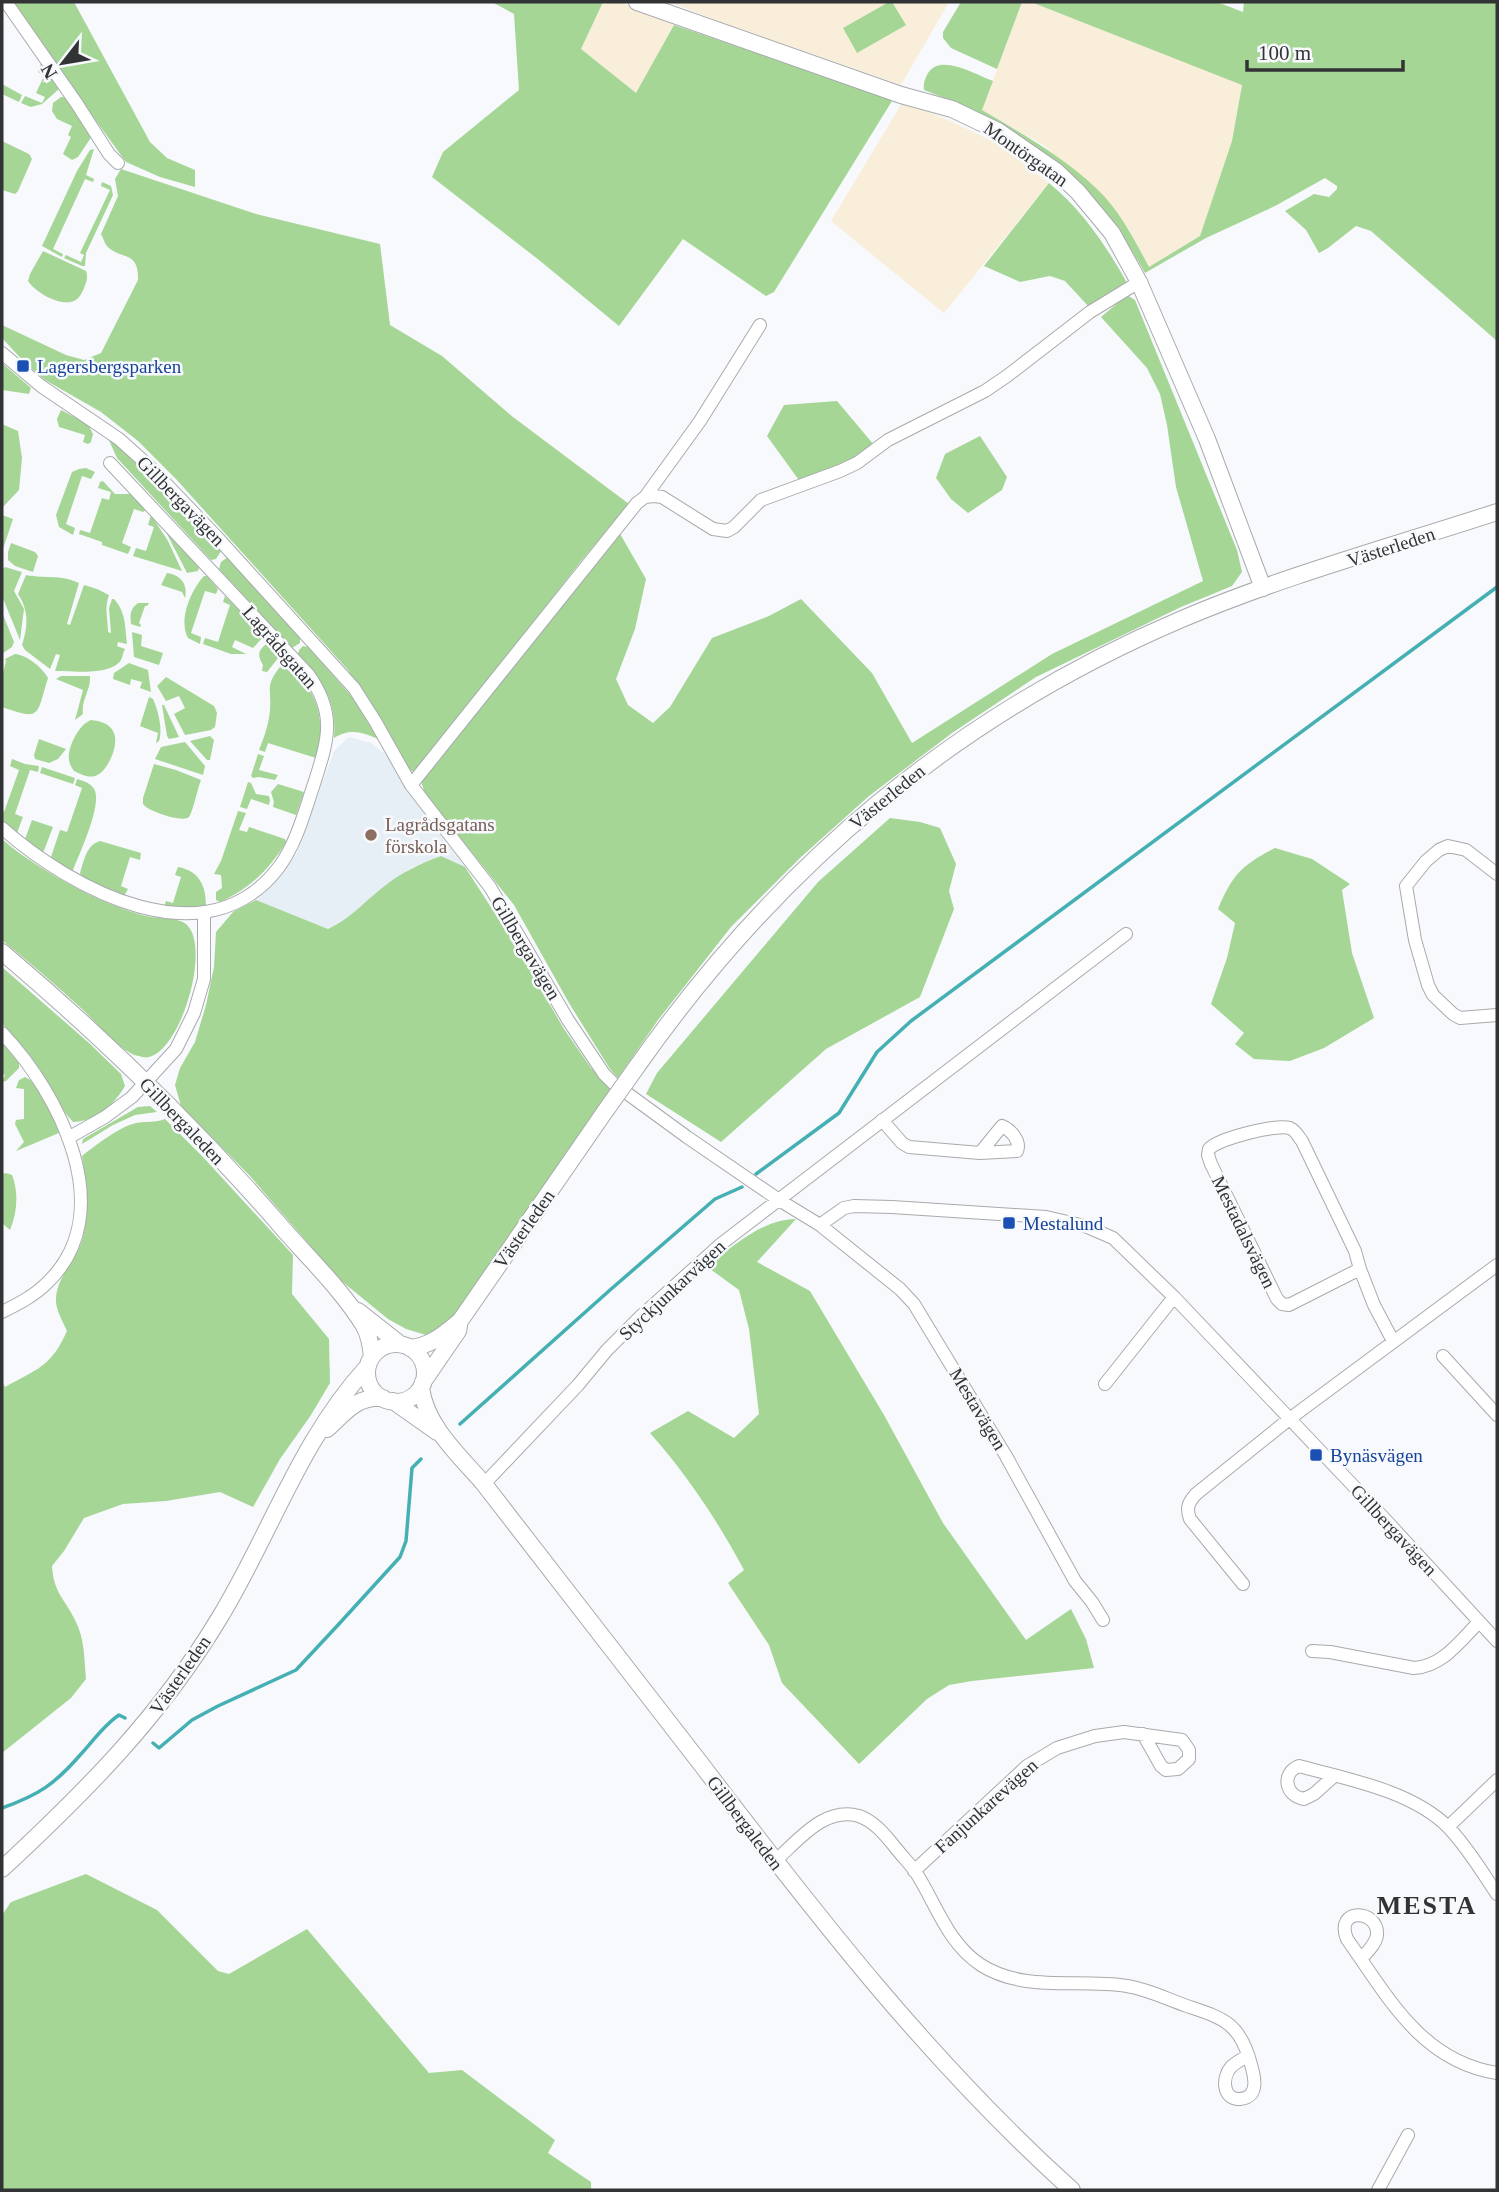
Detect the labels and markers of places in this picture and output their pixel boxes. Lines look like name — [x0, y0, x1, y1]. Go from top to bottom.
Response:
place label: Lagersbergsparken — [37, 356, 182, 377]
marker: Lagersbergsparken — [15, 358, 31, 374]
place label: Lagrådsgatans förskola — [385, 814, 495, 857]
marker: Lagrådsgatans förskola — [363, 827, 379, 843]
place label: Mestalund — [1023, 1213, 1104, 1234]
marker: Mestalund — [1001, 1215, 1017, 1231]
place label: Bynäsvägen — [1330, 1445, 1423, 1466]
marker: Bynäsvägen — [1308, 1447, 1324, 1463]

